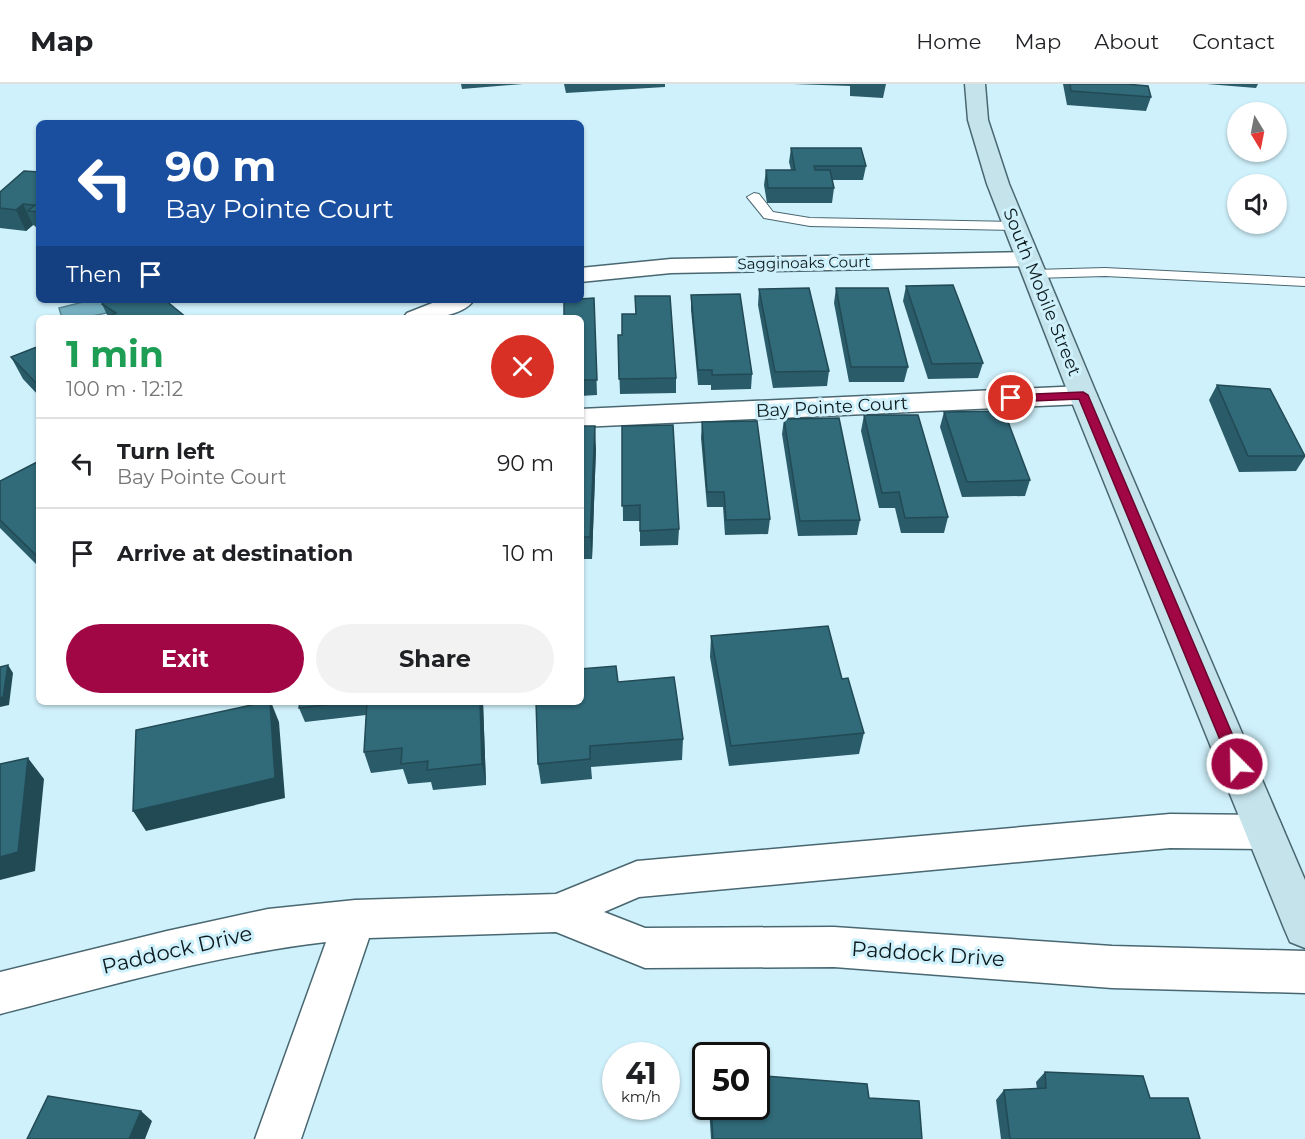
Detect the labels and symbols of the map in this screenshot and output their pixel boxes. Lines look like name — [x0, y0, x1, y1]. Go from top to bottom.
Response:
north arrow — [1227, 102, 1287, 162]
street label: South Mobile Street — [998, 205, 1086, 379]
street label: Sagginoaks Court — [737, 252, 871, 273]
pin — [985, 372, 1036, 423]
street label: Bay Pointe Court — [755, 392, 909, 422]
position arrow — [1205, 732, 1269, 796]
street label: Paddock Drive — [99, 920, 254, 979]
street label: Paddock Drive — [851, 936, 1005, 971]
speed limit sign: 50 — [692, 1042, 770, 1120]

